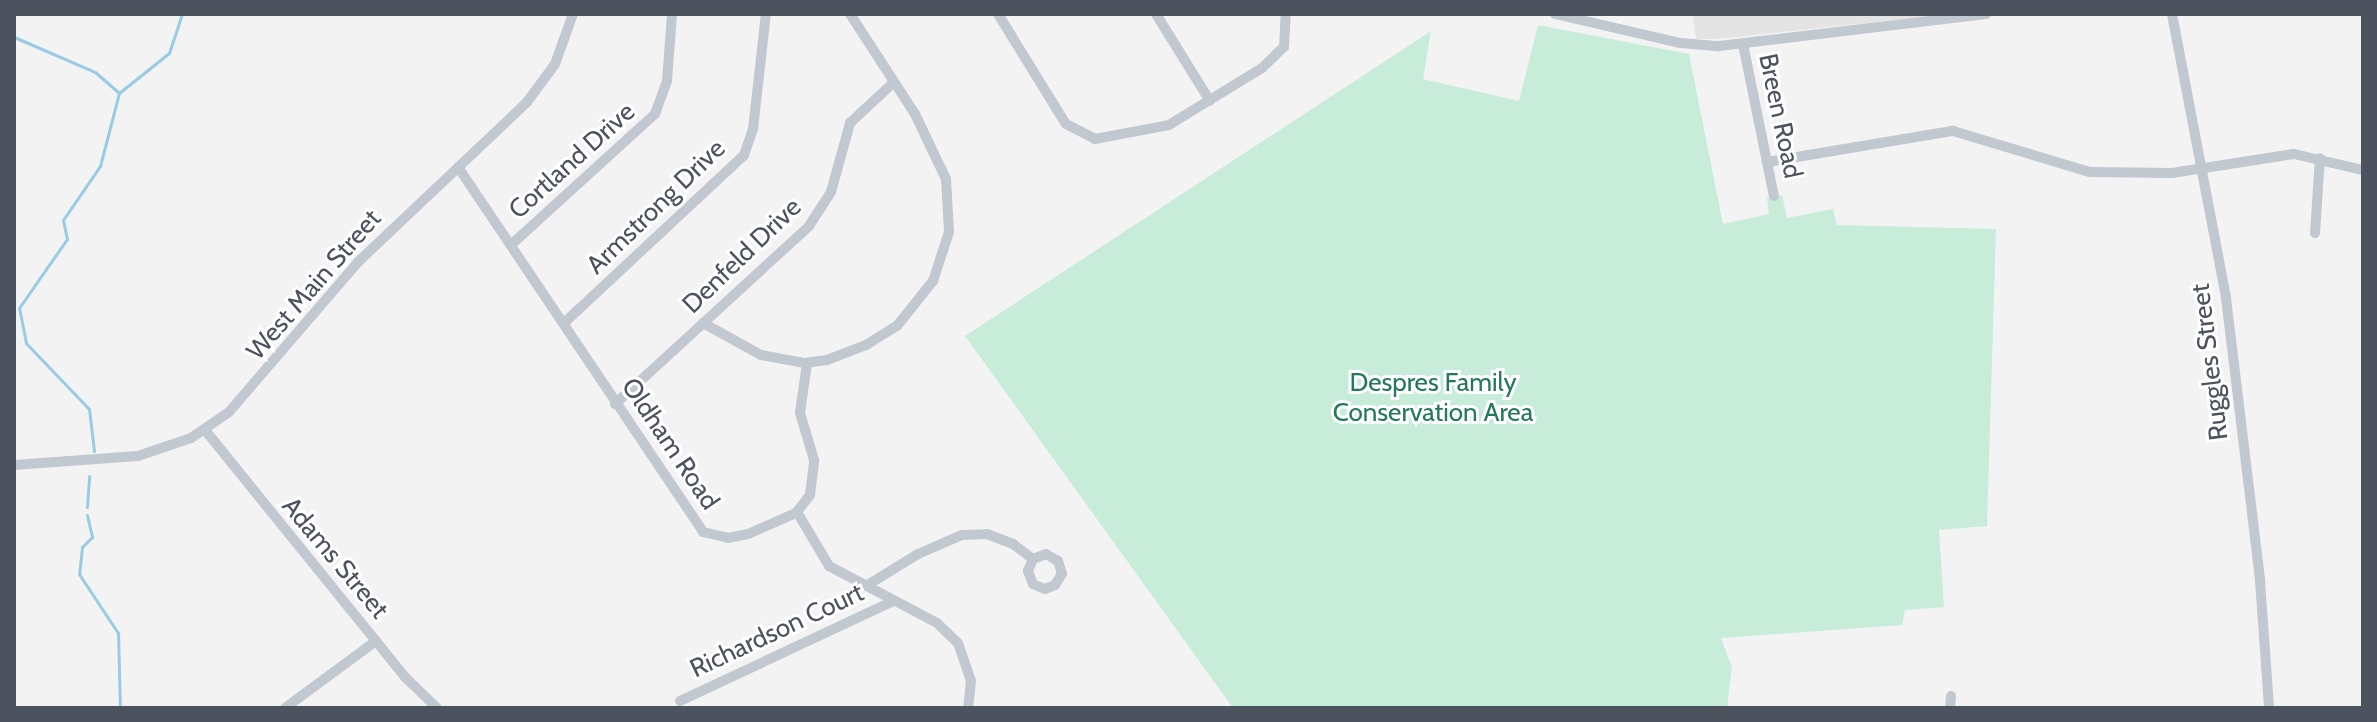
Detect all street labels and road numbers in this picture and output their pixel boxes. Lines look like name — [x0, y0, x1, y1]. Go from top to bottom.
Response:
street label: Breen Road — [1752, 51, 1808, 181]
street label: Cortland Drive — [503, 96, 641, 226]
street label: Armstrong Drive — [580, 133, 732, 281]
street label: Denfeld Drive — [676, 192, 808, 320]
street label: West Main Street — [240, 204, 388, 366]
street label: Ruggles Street — [2185, 282, 2235, 442]
street label: Oldham Road — [615, 372, 725, 516]
street label: Adams Street — [275, 491, 395, 625]
street label: Richardson Court — [685, 577, 869, 685]

